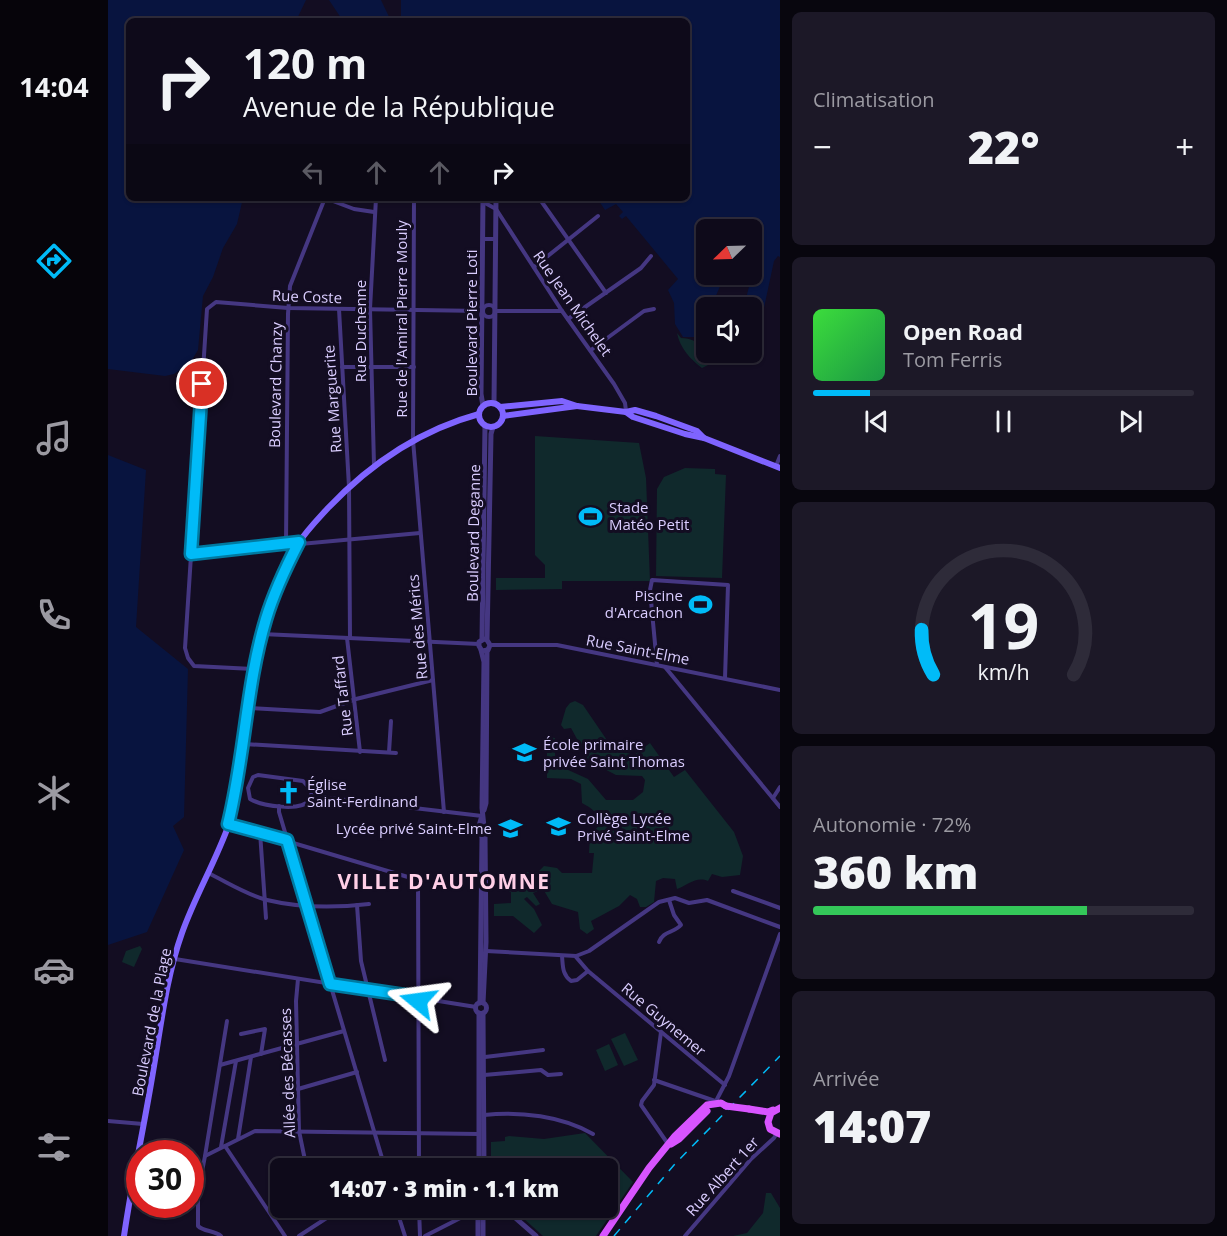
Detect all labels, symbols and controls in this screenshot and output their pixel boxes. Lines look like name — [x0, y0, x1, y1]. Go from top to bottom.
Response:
text: 120 m — [243, 34, 367, 91]
icon: right — [144, 42, 222, 120]
text: 14:04 — [19, 68, 89, 105]
text: Climatisation — [813, 86, 935, 113]
text: Avenue de la République — [243, 88, 555, 125]
text: 22° — [968, 116, 1039, 177]
text: − — [813, 124, 832, 169]
text: + — [1175, 124, 1194, 169]
icon: left — [297, 156, 330, 189]
icon: ahead — [360, 156, 393, 189]
icon: ahead — [423, 156, 456, 189]
icon: right — [486, 156, 519, 189]
north arrow — [696, 219, 762, 285]
map controls — [696, 219, 762, 363]
street label: Rue de l'Amiral Pierre Mouly — [391, 220, 411, 418]
icon: directions — [33, 240, 75, 282]
street label: Rue Jean Michelet — [529, 246, 617, 360]
street label: Boulevard Pierre Loti — [461, 250, 481, 396]
street label: Rue Duchenne — [350, 280, 370, 382]
street label: Rue Coste — [272, 285, 342, 307]
button: sound — [696, 297, 762, 363]
text: Open Road — [903, 316, 1023, 346]
street label: Boulevard Chanzy — [264, 321, 286, 448]
street label: Rue Marguerite — [318, 344, 346, 454]
text: Tom Ferris — [903, 346, 1002, 373]
pin — [176, 358, 227, 409]
icon: arrive — [185, 367, 218, 400]
icon: previous — [860, 405, 893, 438]
icon: pause — [987, 405, 1020, 438]
icon: next — [1114, 405, 1147, 438]
icon: music — [33, 417, 75, 459]
street label: Boulevard Deganne — [462, 464, 484, 602]
place label: Stade Matéo Petit — [609, 497, 689, 534]
sports icon: Stade Matéo Petit — [578, 503, 604, 529]
street label: Rue des Mérics — [402, 574, 432, 680]
text: 19 — [968, 582, 1039, 667]
place label: Piscine d'Arcachon — [605, 585, 683, 622]
sports icon: Piscine d'Arcachon — [688, 591, 714, 617]
icon: phone — [33, 594, 75, 636]
street label: Rue Saint-Elme — [585, 629, 691, 669]
street label: Rue Taffard — [327, 655, 357, 737]
text: km/h — [977, 657, 1030, 686]
place label: École primaire privée Saint Thomas — [543, 734, 685, 771]
school or university icon: École primaire privée Saint Thomas — [512, 740, 538, 766]
icon: climate — [33, 772, 75, 814]
place label: Église Saint-Ferdinand — [307, 774, 418, 811]
church icon: Église Saint-Ferdinand — [276, 780, 302, 806]
place label: Collège Lycée Privé Saint-Elme — [577, 808, 690, 845]
text: Autonomie · 72% — [813, 811, 971, 838]
school or university icon: Collège Lycée Privé Saint-Elme — [546, 814, 572, 840]
school or university icon: Lycée privé Saint-Elme — [497, 815, 523, 841]
place label: Lycée privé Saint-Elme — [336, 818, 492, 838]
text: 360 km — [813, 841, 978, 902]
district label: VILLE D'AUTOMNE — [337, 867, 551, 895]
street label: Boulevard de la Plage — [127, 946, 175, 1098]
icon: car — [33, 949, 75, 991]
position arrow — [386, 969, 450, 1033]
street label: Rue Guynemer — [618, 978, 710, 1060]
street label: Allée des Bécasses — [275, 1008, 299, 1138]
text: Arrivée — [813, 1065, 880, 1092]
text: 14:07 — [813, 1095, 931, 1156]
icon: filters — [33, 1126, 75, 1168]
street label: Rue Albert 1er — [681, 1132, 763, 1220]
speed limit sign: 30 — [126, 1140, 204, 1218]
text: 14:07 · 3 min · 1.1 km — [329, 1173, 559, 1203]

